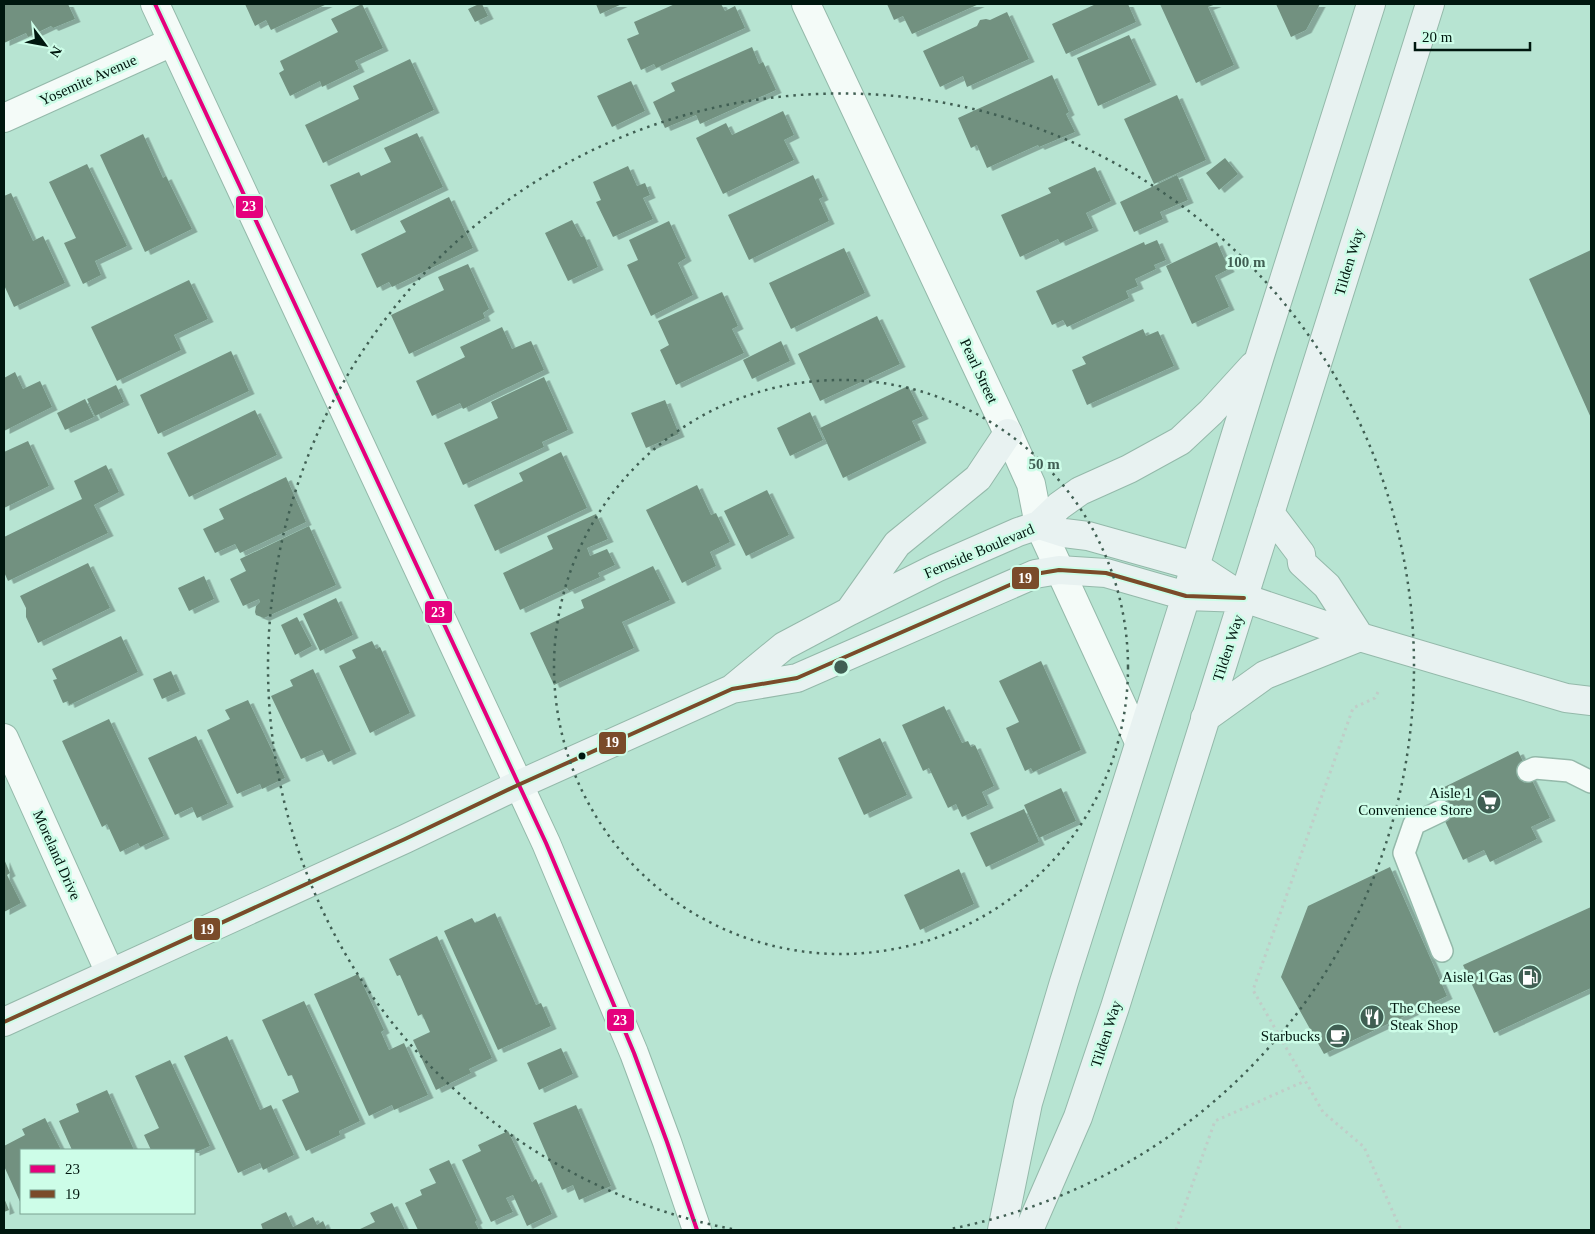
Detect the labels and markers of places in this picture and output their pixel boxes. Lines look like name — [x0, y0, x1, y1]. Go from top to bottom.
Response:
centre of rings — [832, 658, 850, 676]
unlabelled marker — [577, 751, 587, 761]
place label: Aisle 1 Convenience Store — [1358, 785, 1472, 818]
supermarket icon: Aisle 1 Convenience Store — [1476, 789, 1502, 815]
fuel station icon: Aisle 1 Gas — [1517, 964, 1543, 990]
place label: Aisle 1 Gas — [1442, 969, 1512, 985]
place label: The Cheese Steak Shop — [1390, 1000, 1461, 1033]
restaurant icon: The Cheese Steak Shop — [1359, 1004, 1385, 1030]
cafe icon: Starbucks — [1325, 1023, 1351, 1049]
place label: Starbucks — [1261, 1028, 1320, 1044]

